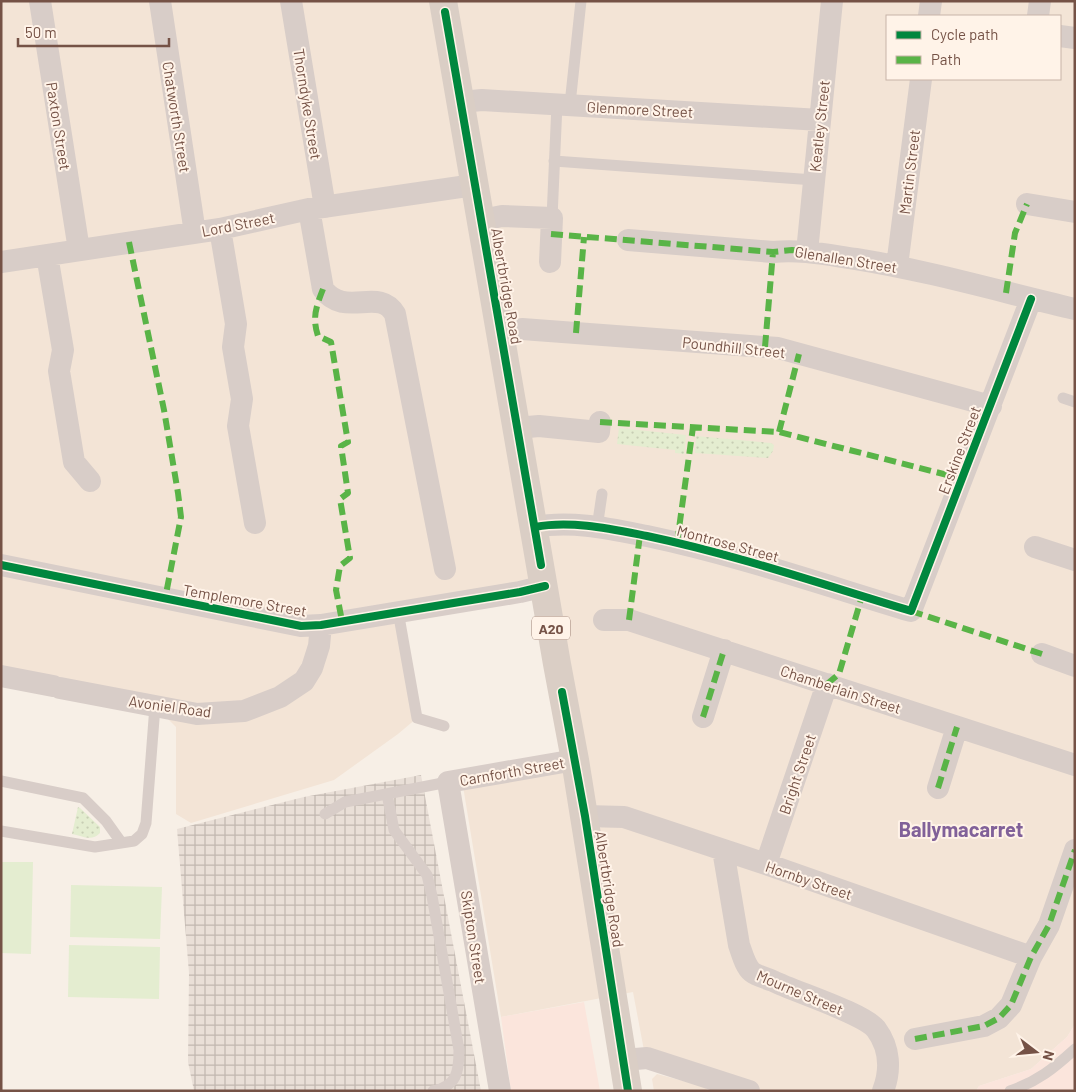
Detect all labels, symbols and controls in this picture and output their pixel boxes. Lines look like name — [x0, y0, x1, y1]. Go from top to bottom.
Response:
scale bar — [18, 15, 169, 47]
legend — [886, 15, 1061, 80]
text: 50 m — [25, 23, 57, 41]
text: Cycle path — [931, 25, 998, 43]
street label: Thorndyke Street — [290, 47, 326, 161]
text: Path — [931, 50, 961, 68]
street label: Chatworth Street — [159, 60, 195, 174]
street label: Keatley Street — [805, 79, 833, 173]
street label: Paxton Street — [43, 81, 75, 171]
street label: Glenmore Street — [586, 97, 694, 121]
street label: Martin Street — [895, 129, 923, 215]
street label: Lord Street — [200, 208, 276, 240]
street label: Albertbridge Road — [488, 227, 526, 345]
street label: Glenallen Street — [794, 242, 898, 276]
street label: Poundhill Street — [681, 333, 787, 361]
street label: Erskine Street — [934, 403, 984, 497]
street label: Montrose Street — [675, 521, 781, 565]
street label: Templemore Street — [182, 580, 308, 620]
road number: A20 — [532, 616, 570, 640]
street label: Chamberlain Street — [778, 661, 904, 717]
street label: Avoniel Road — [128, 691, 212, 721]
street label: Bright Street — [775, 731, 819, 817]
street label: Carnforth Street — [458, 753, 566, 789]
district label: Ballymacarret — [899, 817, 1023, 841]
street label: Albertbridge Road — [592, 829, 628, 949]
street label: Hornby Street — [763, 857, 855, 903]
street label: Skipton Street — [458, 889, 490, 985]
street label: Mourne Street — [754, 966, 846, 1018]
north arrow — [1011, 1027, 1061, 1077]
text: N — [1040, 1049, 1058, 1063]

